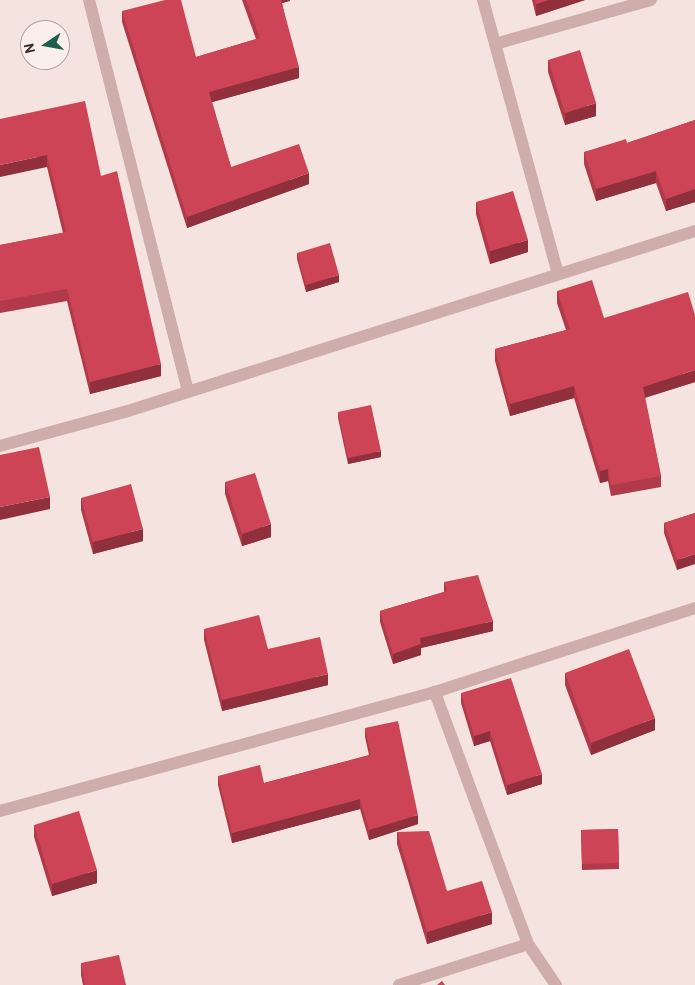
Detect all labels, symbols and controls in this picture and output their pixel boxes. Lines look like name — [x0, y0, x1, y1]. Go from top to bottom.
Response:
north arrow — [20, 20, 70, 70]
text: N — [21, 41, 40, 55]

